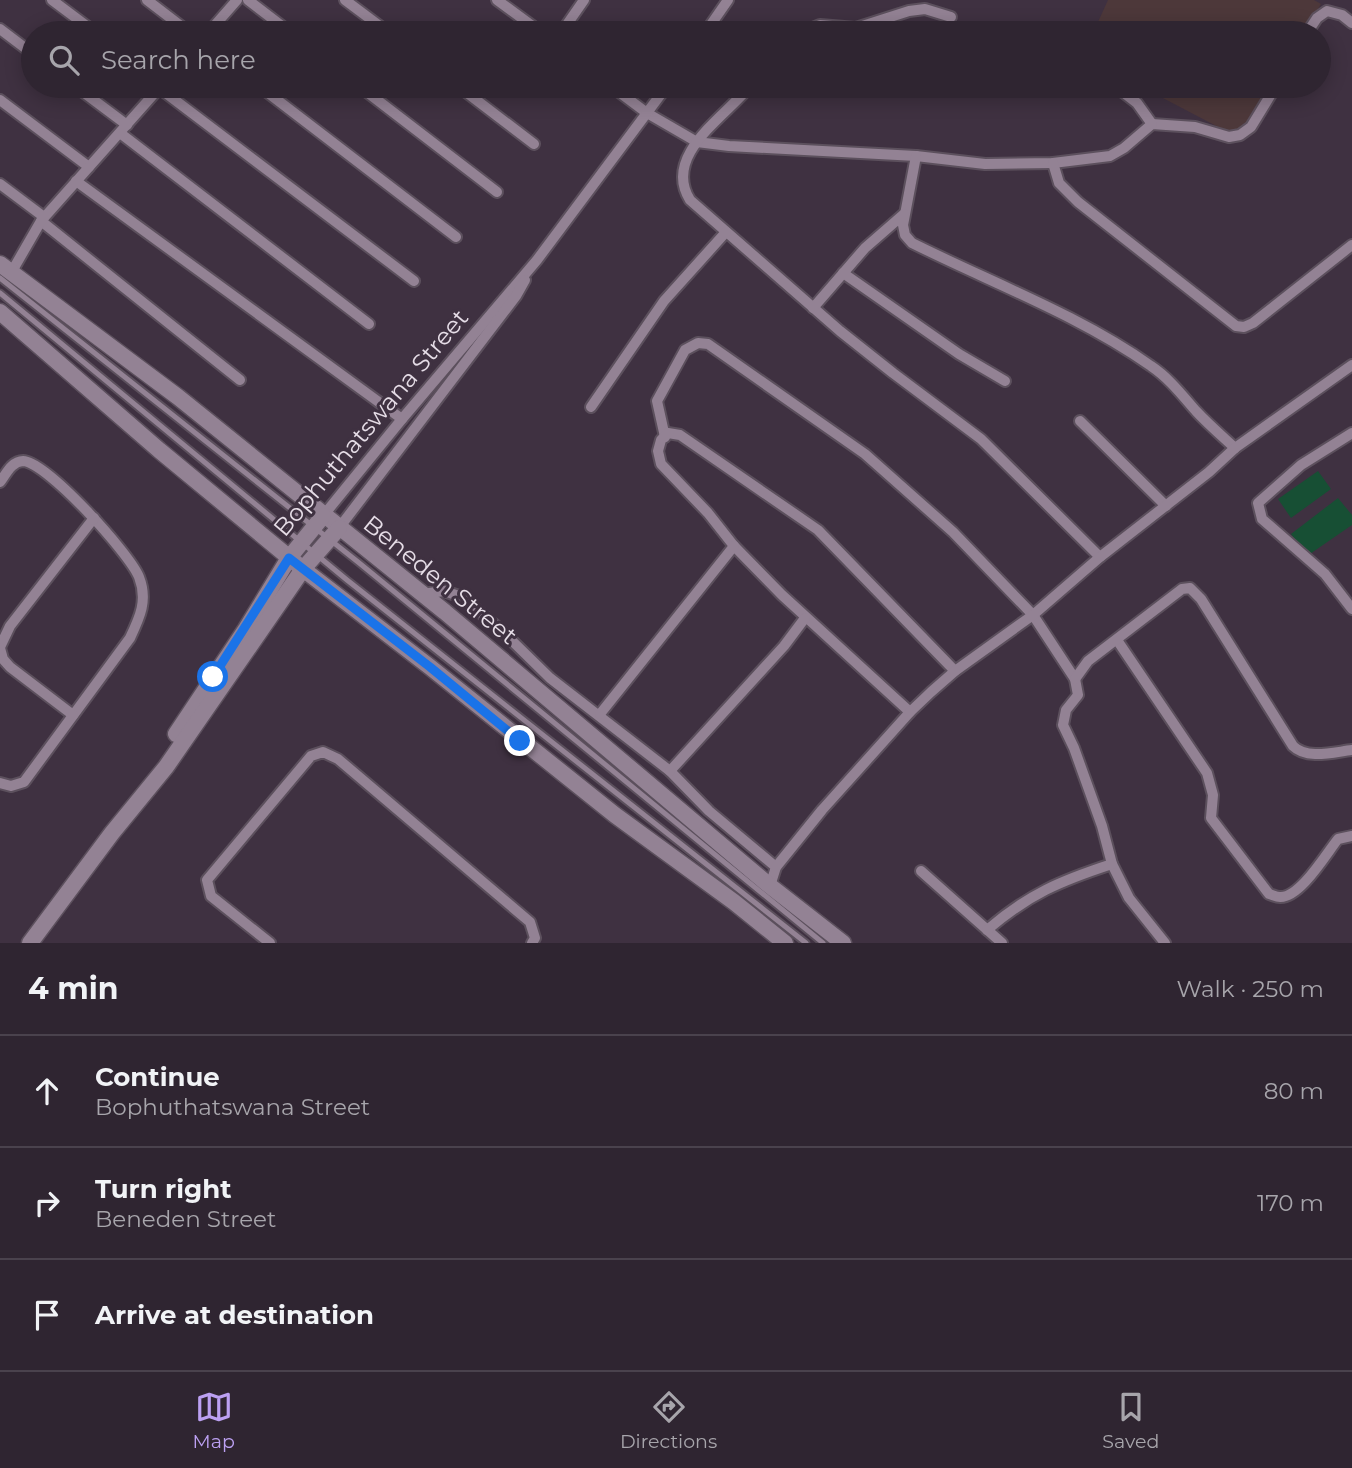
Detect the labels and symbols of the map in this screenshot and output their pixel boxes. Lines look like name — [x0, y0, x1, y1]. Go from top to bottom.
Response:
street label: Bophuthatswana Street — [267, 303, 474, 542]
street label: Beneden Street — [358, 509, 523, 651]
route start — [197, 661, 228, 692]
route end — [504, 725, 535, 756]

